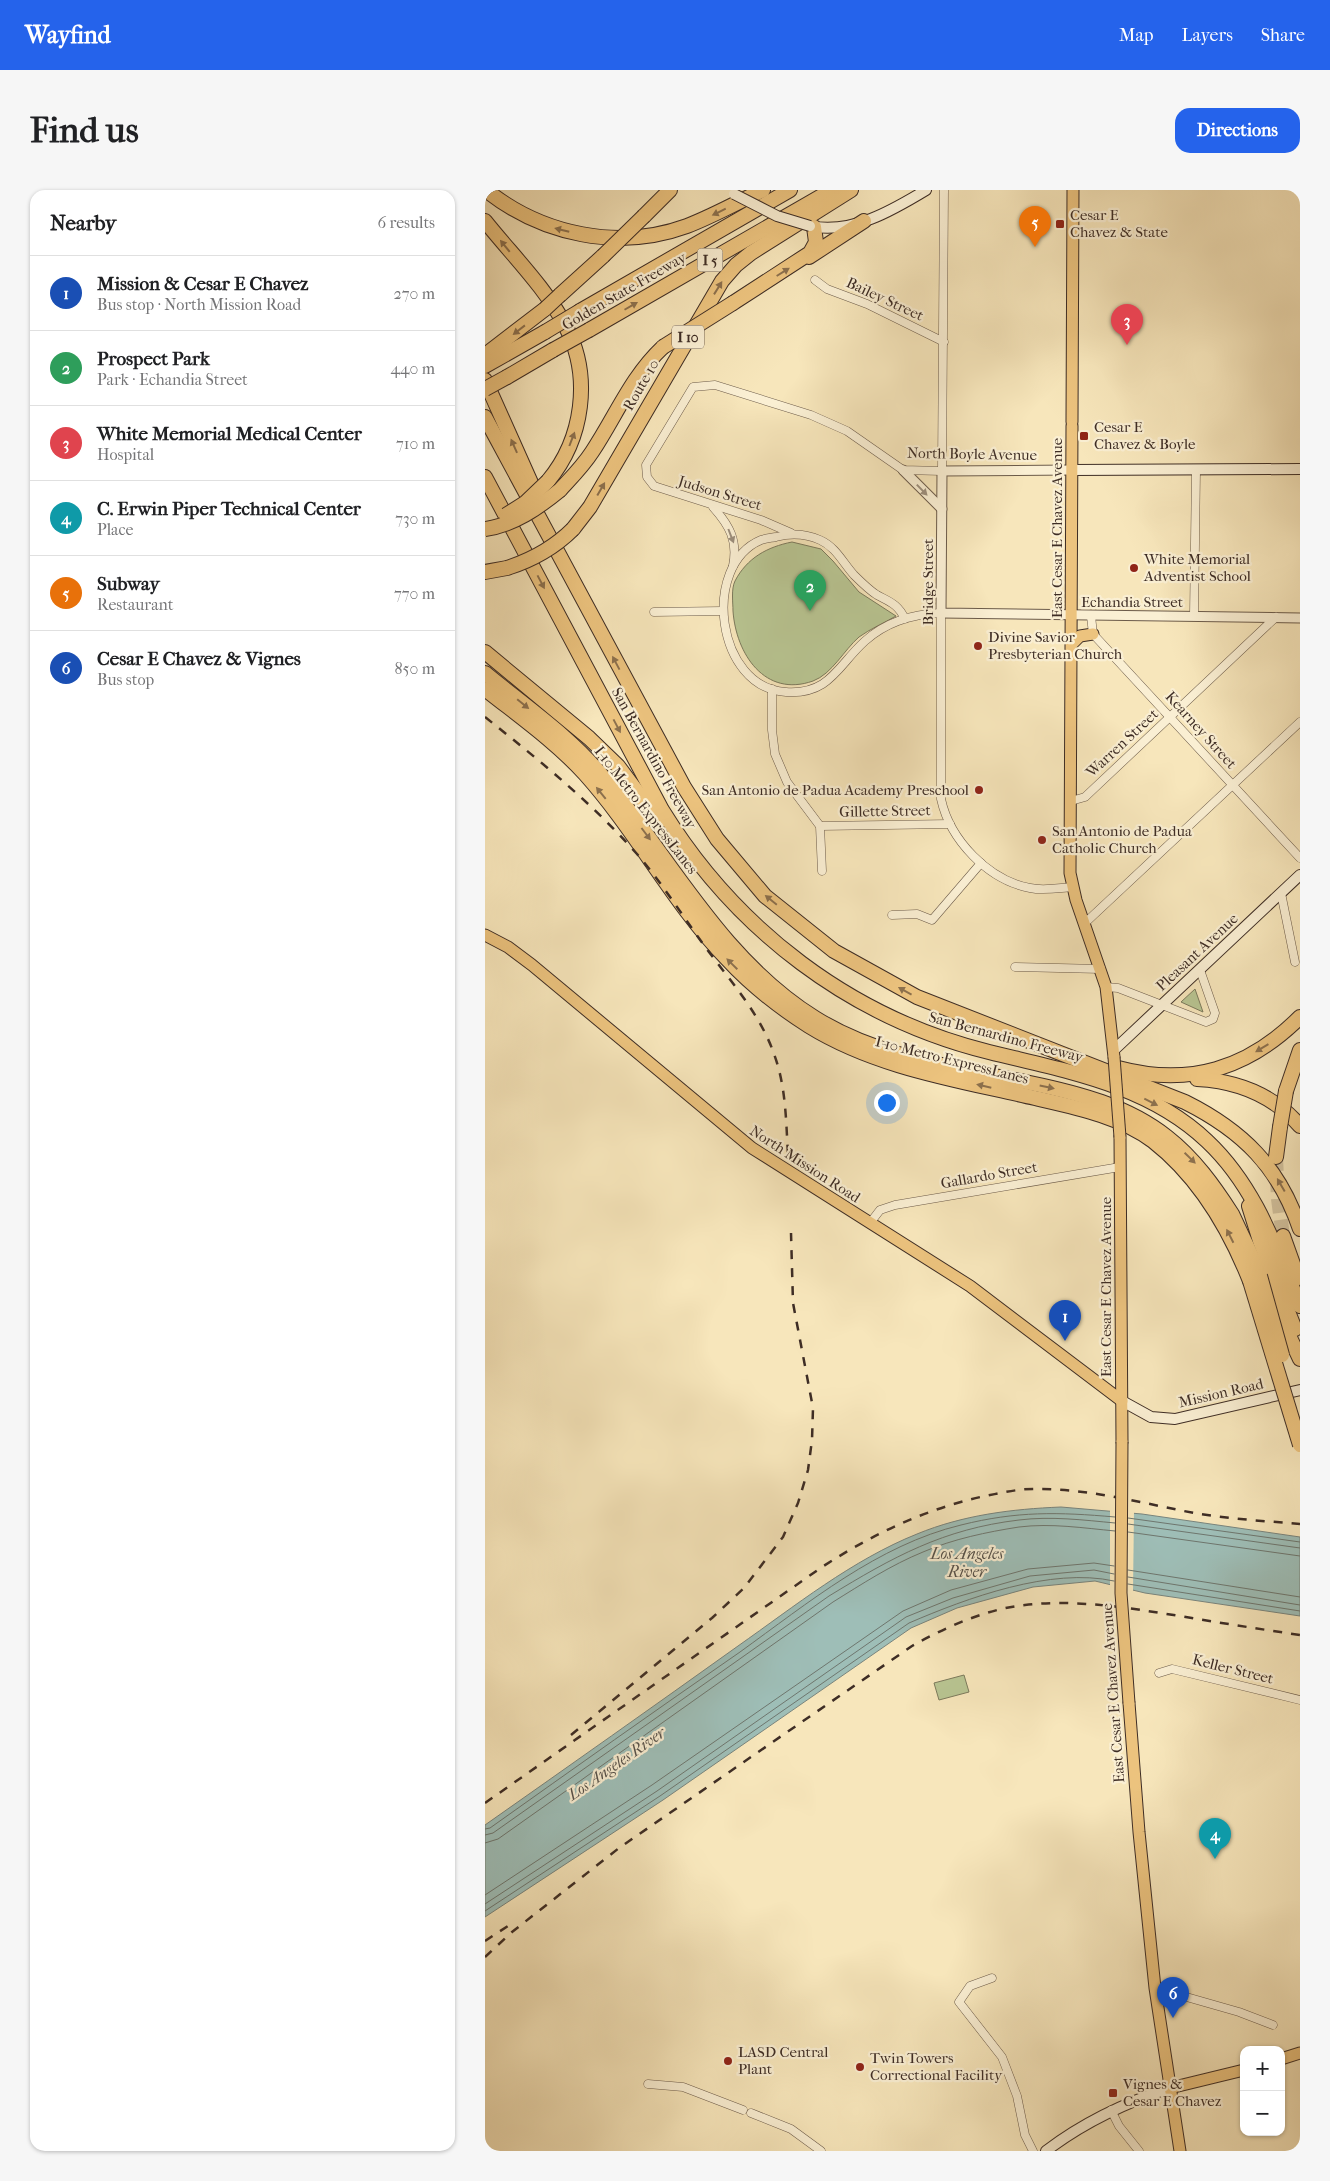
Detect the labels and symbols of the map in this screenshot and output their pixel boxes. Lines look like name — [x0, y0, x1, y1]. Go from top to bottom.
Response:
pin: 5 — [1019, 206, 1051, 247]
place label: Cesar E Chavez & State — [1070, 206, 1169, 241]
one-way arrow — [712, 208, 726, 216]
marker: Cesar E Chavez & State — [1054, 218, 1066, 230]
one-way arrow — [554, 225, 569, 233]
one-way arrow — [500, 240, 511, 253]
street label: Golden State Freeway — [559, 248, 690, 334]
road number: I 5 — [697, 248, 723, 272]
one-way arrow — [776, 267, 790, 276]
street label: Bailey Street — [844, 273, 927, 325]
one-way arrow — [713, 281, 723, 295]
one-way arrow — [625, 301, 638, 310]
pin: 3 — [1111, 304, 1143, 345]
one-way arrow — [512, 325, 526, 335]
road number: I 10 — [672, 326, 704, 348]
street label: Route 10 — [619, 356, 663, 414]
place label: Cesar E Chavez & Boyle — [1094, 418, 1196, 453]
marker: Cesar E Chavez & Boyle — [1078, 430, 1090, 442]
one-way arrow — [569, 432, 576, 447]
street label: East Cesar E Chavez Avenue — [1048, 437, 1066, 618]
one-way arrow — [510, 439, 518, 453]
street label: North Boyle Avenue — [907, 444, 1038, 464]
street label: Judson Street — [675, 471, 765, 514]
one-way arrow — [596, 482, 605, 495]
one-way arrow — [916, 483, 928, 495]
one-way arrow — [727, 529, 735, 544]
street label: Bridge Street — [919, 538, 937, 625]
place label: White Memorial Adventist School — [1143, 550, 1251, 585]
marker: White Memorial Adventist School — [1128, 562, 1140, 574]
pin: 2 — [794, 570, 826, 611]
one-way arrow — [536, 575, 545, 589]
street label: Echandia Street — [1081, 593, 1184, 611]
place label: Divine Savior Presbyterian Church — [988, 628, 1123, 663]
marker: Divine Savior Presbyterian Church — [972, 640, 984, 652]
one-way arrow — [612, 655, 620, 670]
street label: San Bernardino Freeway — [608, 684, 701, 833]
street label: Kearney Street — [1162, 688, 1241, 773]
one-way arrow — [516, 698, 529, 709]
street label: Warren Street — [1081, 705, 1162, 782]
one-way arrow — [612, 719, 621, 732]
street label: I-10 Metro ExpressLanes — [590, 742, 702, 878]
place label: San Antonio de Padua Academy Preschool — [701, 781, 969, 799]
marker: San Antonio de Padua Academy Preschool — [973, 784, 985, 796]
one-way arrow — [596, 787, 607, 800]
street label: Gillette Street — [839, 801, 932, 821]
place label: San Antonio de Padua Catholic Church — [1052, 822, 1193, 857]
one-way arrow — [641, 827, 651, 841]
marker: San Antonio de Padua Catholic Church — [1036, 834, 1048, 846]
one-way arrow — [765, 895, 778, 906]
street label: Pleasant Avenue — [1152, 909, 1242, 995]
one-way arrow — [726, 958, 738, 970]
one-way arrow — [898, 987, 913, 995]
street label: San Bernardino Freeway — [927, 1008, 1086, 1067]
street label: I-10 Metro ExpressLanes — [874, 1032, 1031, 1088]
one-way arrow — [1256, 1044, 1269, 1053]
one-way arrow — [976, 1082, 991, 1090]
one-way arrow — [1039, 1083, 1054, 1091]
your location — [874, 1090, 900, 1116]
one-way arrow — [1144, 1098, 1158, 1106]
street label: North Mission Road — [746, 1121, 864, 1207]
one-way arrow — [1183, 1152, 1195, 1164]
street label: Gallardo Street — [939, 1158, 1039, 1192]
one-way arrow — [1276, 1178, 1285, 1191]
street label: East Cesar E Chavez Avenue — [1097, 1196, 1115, 1377]
one-way arrow — [1226, 1229, 1234, 1244]
pin: 1 — [1049, 1300, 1081, 1341]
street label: Mission Road — [1177, 1374, 1266, 1411]
water label: Los Angeles River — [930, 1544, 1005, 1581]
street label: East Cesar E Chavez Avenue — [1098, 1602, 1128, 1784]
street label: Keller Street — [1191, 1650, 1276, 1688]
water label: Los Angeles River — [563, 1722, 670, 1805]
pin: 4 — [1199, 1818, 1231, 1859]
pin: 6 — [1157, 1977, 1189, 2018]
place label: LASD Central Plant — [738, 2043, 828, 2078]
place label: Twin Towers Correctional Facility — [870, 2049, 1003, 2084]
marker: LASD Central Plant — [722, 2055, 734, 2067]
marker: Twin Towers Correctional Facility — [854, 2061, 866, 2073]
place label: Vignes & Cesar E Chavez — [1122, 2075, 1222, 2110]
marker: Vignes & Cesar E Chavez — [1107, 2087, 1119, 2099]

